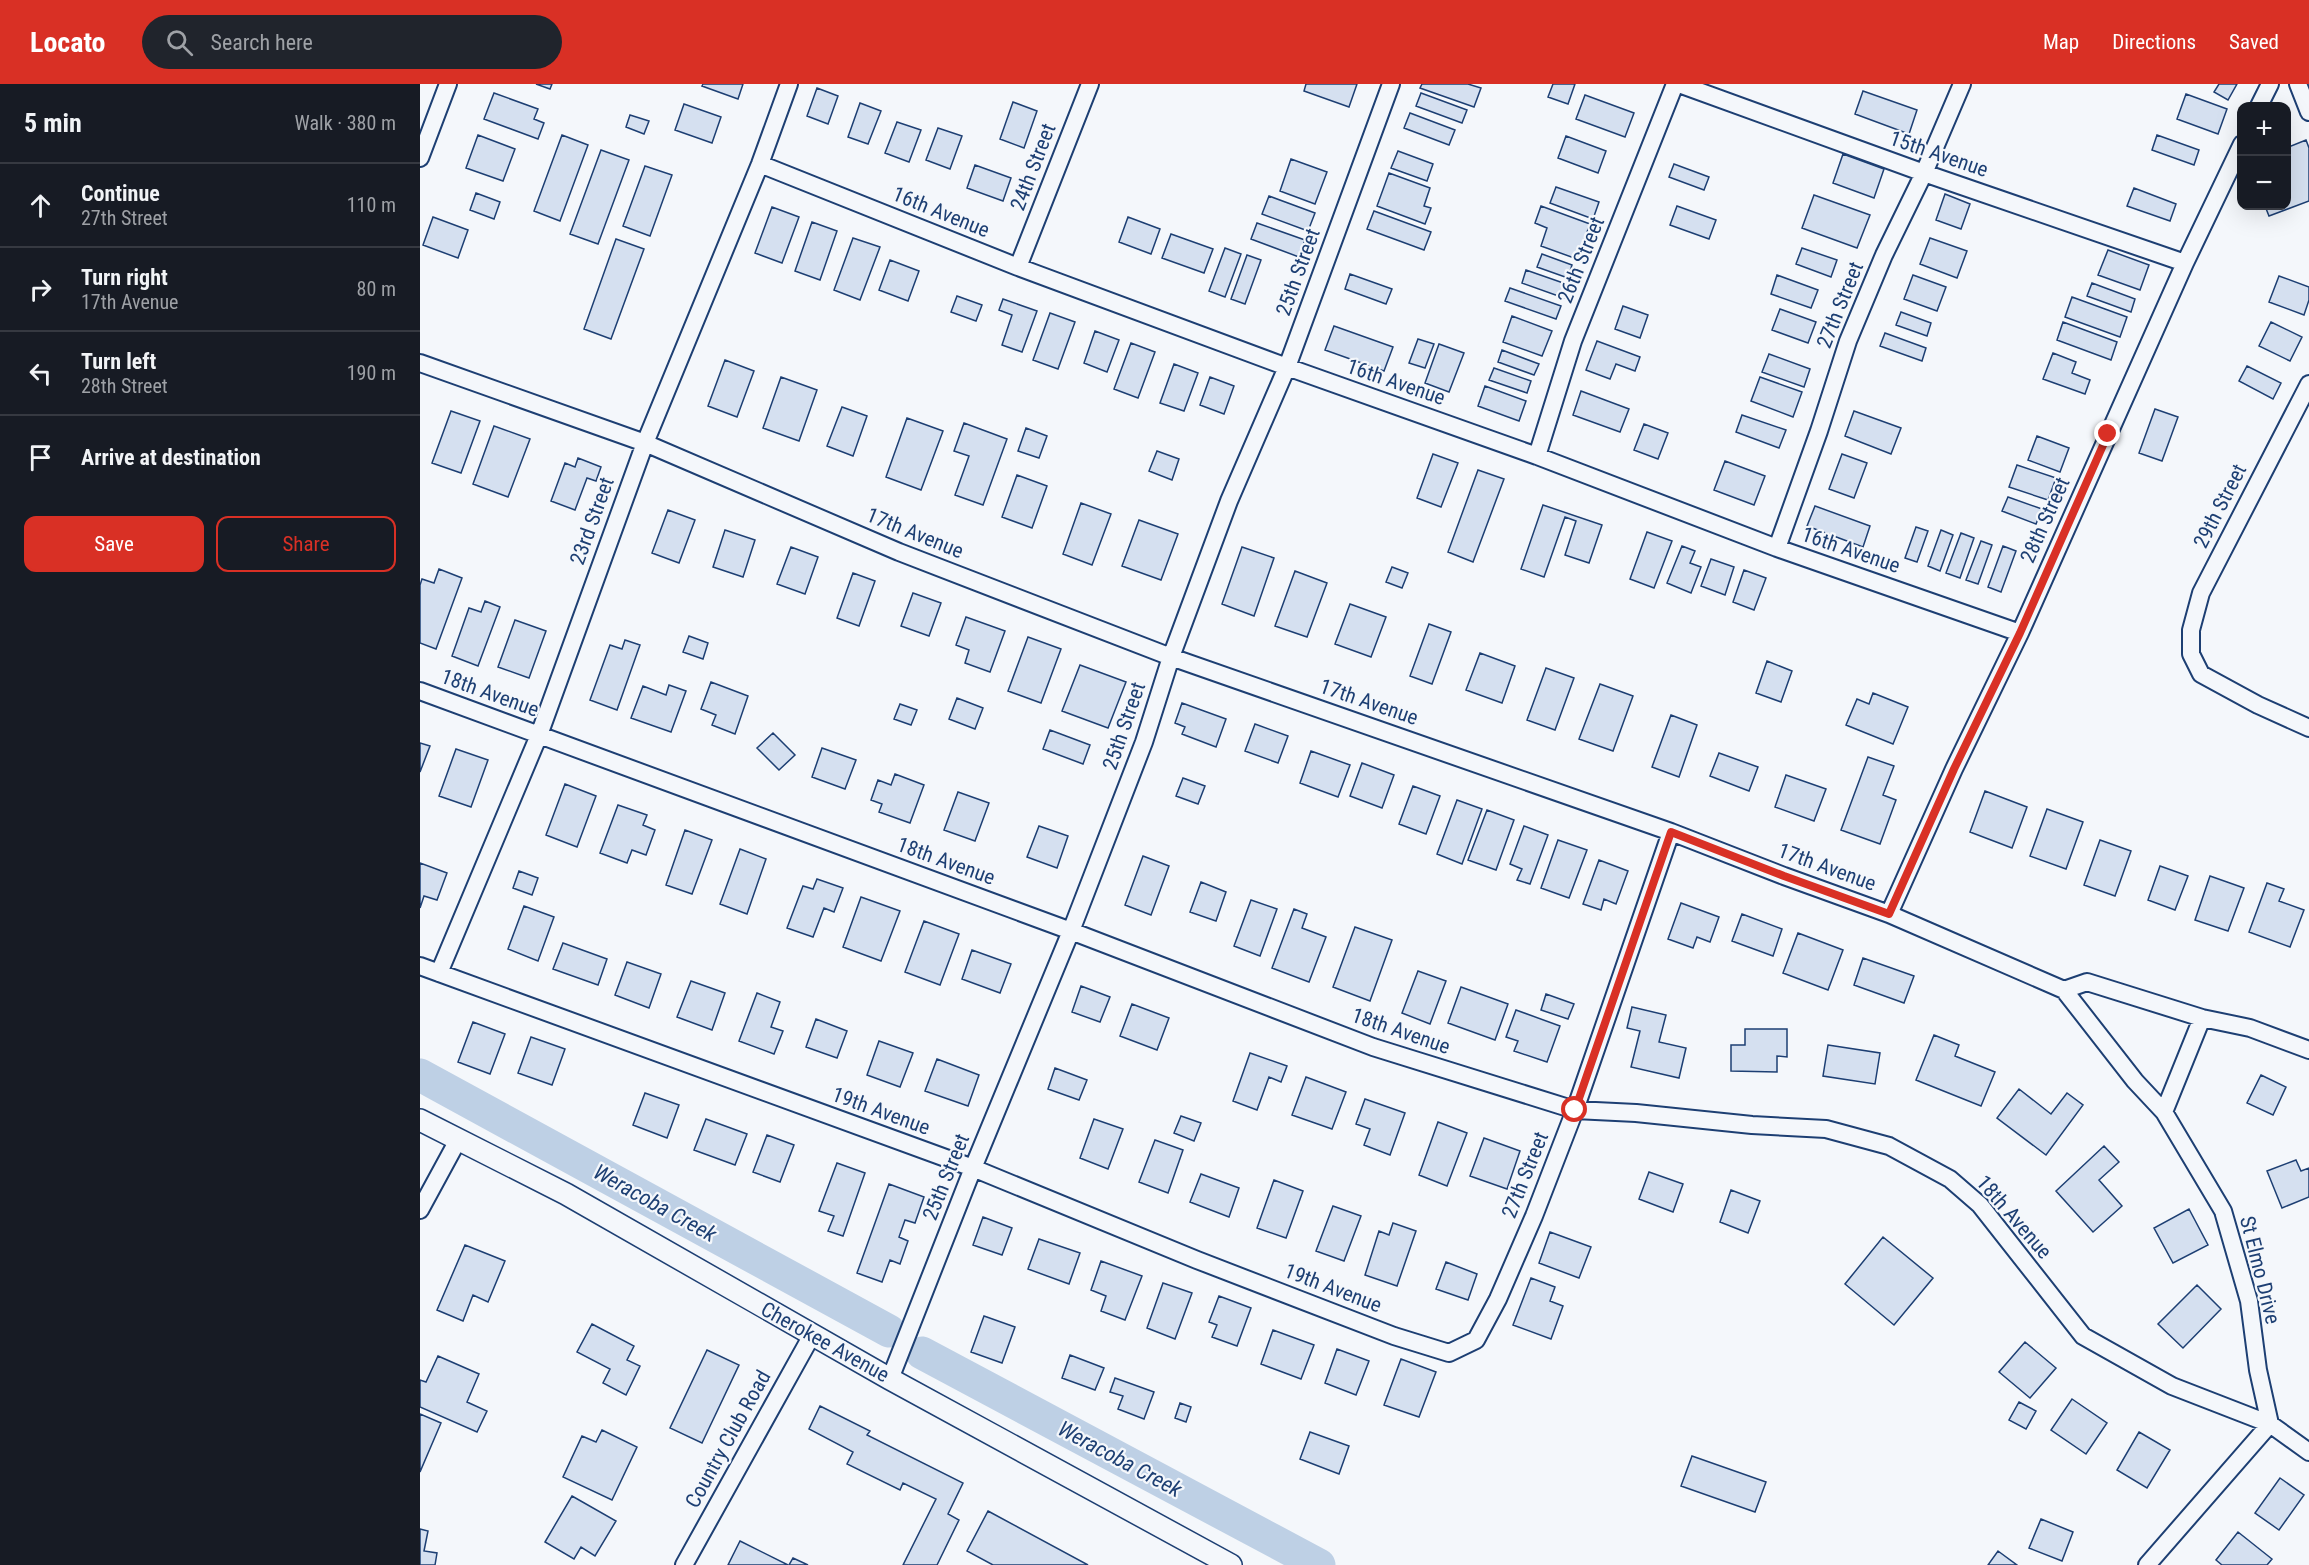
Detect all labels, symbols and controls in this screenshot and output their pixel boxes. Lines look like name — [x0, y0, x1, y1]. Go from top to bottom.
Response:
search box — [142, 15, 562, 69]
text: Locato — [30, 26, 106, 59]
icon: search — [163, 26, 196, 59]
text: Search here — [211, 30, 313, 55]
text: Map — [2043, 30, 2079, 54]
text: Directions — [2112, 30, 2196, 54]
text: Saved — [2229, 30, 2279, 54]
map controls — [2237, 102, 2291, 210]
button: + — [2237, 102, 2291, 156]
text: 5 min — [24, 108, 82, 138]
text: Walk · 380 m — [295, 111, 396, 135]
street label: 24th Street — [1005, 120, 1061, 214]
street label: 15th Avenue — [1887, 126, 1991, 182]
button: − — [2237, 156, 2291, 210]
text: Continue — [81, 181, 160, 206]
street label: 16th Avenue — [889, 182, 993, 242]
icon: ahead — [24, 189, 57, 222]
text: 110 m — [347, 193, 396, 217]
text: 27th Street — [81, 206, 168, 230]
street label: 26th Street — [1553, 213, 1609, 307]
street label: 25th Street — [1271, 225, 1325, 319]
street label: 27th Street — [1812, 258, 1868, 352]
text: Turn right — [81, 265, 168, 290]
icon: right — [24, 273, 57, 306]
text: 80 m — [357, 277, 396, 301]
text: 17th Avenue — [81, 290, 179, 314]
text: Turn left — [81, 349, 156, 374]
street label: 16th Avenue — [1344, 354, 1448, 410]
icon: left — [24, 357, 57, 390]
text: 190 m — [347, 361, 396, 385]
text: 28th Street — [81, 374, 168, 398]
route end — [2094, 420, 2120, 446]
icon: arrive — [24, 441, 57, 474]
text: Arrive at destination — [81, 445, 261, 470]
street label: 29th Street — [2189, 460, 2251, 552]
street label: 28th Street — [2016, 473, 2074, 567]
street label: 23rd Street — [565, 474, 619, 568]
street label: 17th Avenue — [863, 503, 967, 563]
button: Save — [24, 516, 204, 572]
button: Share — [216, 516, 396, 572]
street label: 16th Avenue — [1799, 522, 1903, 578]
street label: 18th Avenue — [438, 664, 542, 722]
street label: 17th Avenue — [1317, 674, 1421, 730]
street label: 25th Street — [1098, 679, 1150, 773]
street label: 18th Avenue — [894, 832, 998, 890]
street label: 17th Avenue — [1775, 838, 1879, 896]
street label: 18th Avenue — [1349, 1003, 1453, 1059]
street label: 19th Avenue — [829, 1082, 933, 1140]
route start — [1561, 1096, 1587, 1122]
street label: 27th Street — [1497, 1128, 1553, 1222]
street label: 25th Street — [918, 1130, 974, 1224]
water label: Weracoba Creek — [589, 1159, 721, 1247]
street label: 18th Avenue — [1971, 1170, 2057, 1264]
street label: St Elmo Drive — [2235, 1214, 2285, 1327]
street label: 19th Avenue — [1281, 1258, 1385, 1318]
street label: Cherokee Avenue — [757, 1297, 893, 1387]
street label: Country Club Road — [680, 1366, 776, 1512]
water label: Weracoba Creek — [1054, 1416, 1186, 1502]

